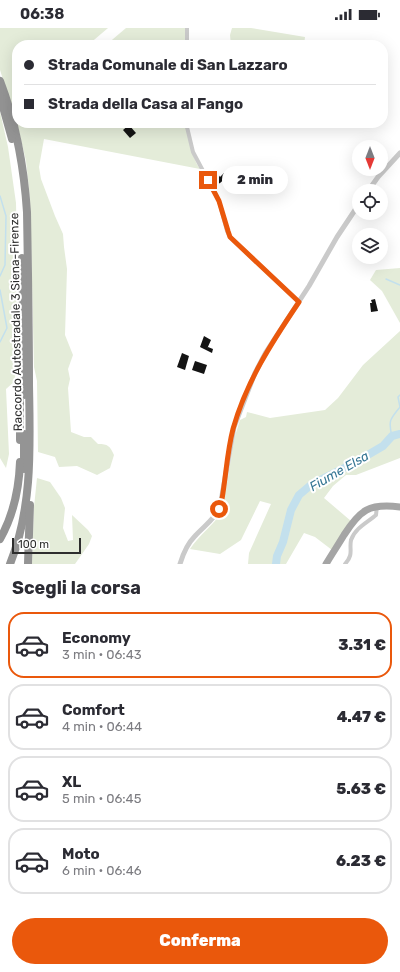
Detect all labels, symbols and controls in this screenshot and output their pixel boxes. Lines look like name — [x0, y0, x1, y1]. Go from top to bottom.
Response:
text: 06:38 — [20, 5, 64, 23]
text: Strada Comunale di San Lazzaro — [48, 56, 288, 74]
text: Strada della Casa al Fango — [48, 95, 243, 113]
north arrow — [352, 140, 388, 176]
map controls — [352, 140, 388, 264]
callout: 2 min — [222, 166, 288, 194]
route end — [199, 171, 217, 189]
text: 2 min — [237, 172, 273, 187]
button: locate — [352, 184, 388, 220]
street label: Raccordo Autostradale 3 Siena-Firenze — [7, 212, 25, 431]
button: layers — [352, 228, 388, 264]
water label: Fiume Elsa — [307, 448, 372, 494]
route start — [210, 500, 228, 518]
scale bar — [12, 536, 81, 555]
text: 100 m — [18, 538, 49, 551]
text: Scegli la corsa — [12, 577, 141, 599]
icon: car — [14, 627, 50, 663]
text: Economy — [62, 629, 131, 647]
text: 3.31 € — [338, 636, 386, 654]
text: 3 min · 06:43 — [62, 647, 142, 662]
icon: car — [14, 699, 50, 735]
text: Comfort — [62, 701, 125, 719]
text: 4.47 € — [337, 708, 386, 726]
text: 4 min · 06:44 — [62, 719, 142, 734]
icon: car — [14, 771, 50, 807]
text: XL — [62, 773, 81, 791]
text: 5.63 € — [336, 780, 386, 798]
text: 5 min · 06:45 — [62, 791, 141, 806]
icon: car — [14, 843, 50, 879]
text: Moto — [62, 845, 100, 863]
text: 6.23 € — [336, 852, 386, 870]
text: 6 min · 06:46 — [62, 863, 142, 878]
button: Conferma — [12, 918, 388, 964]

